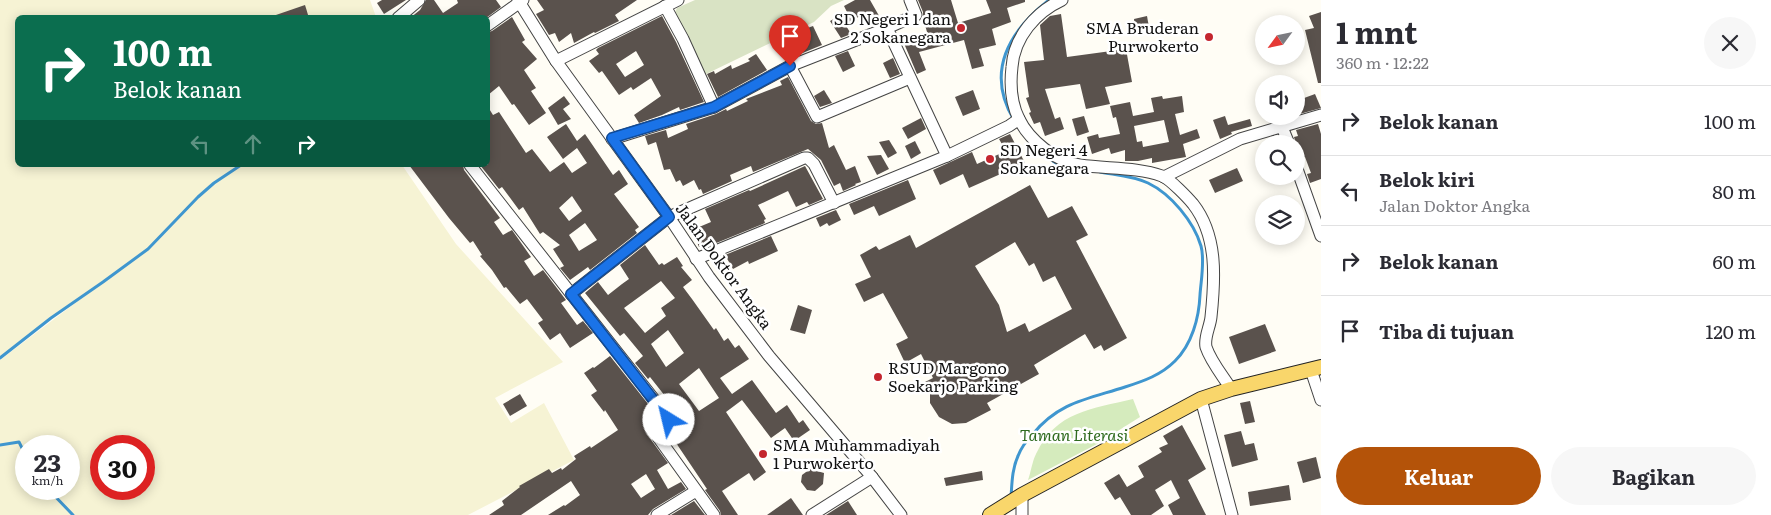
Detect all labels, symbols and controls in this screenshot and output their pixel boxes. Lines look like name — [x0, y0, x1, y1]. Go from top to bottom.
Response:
place label: SD Negeri 1 dan 2 Sokanegara — [834, 6, 951, 48]
text: 1 mnt — [1336, 9, 1417, 53]
pin — [769, 15, 811, 66]
place label: SMA Bruderan Purwokerto — [1086, 15, 1199, 57]
north arrow — [1255, 15, 1305, 65]
map controls — [1255, 15, 1305, 245]
button: close — [1704, 17, 1756, 69]
icon: arrive — [776, 22, 804, 50]
marker: SD Negeri 1 dan 2 Sokanegara — [955, 22, 967, 34]
text: 100 m — [113, 25, 213, 77]
marker: SMA Bruderan Purwokerto — [1203, 31, 1215, 43]
icon: right — [30, 35, 95, 100]
text: 360 m · 12:22 — [1336, 50, 1429, 74]
text: Belok kanan — [113, 72, 242, 105]
button: sound — [1255, 75, 1305, 125]
icon: right — [1336, 107, 1364, 135]
text: Belok kanan — [1379, 107, 1498, 135]
text: 100 m — [1704, 107, 1756, 135]
icon: left — [186, 130, 214, 158]
icon: ahead — [239, 130, 267, 158]
icon: right — [292, 130, 320, 158]
button: search — [1255, 135, 1305, 185]
place label: SD Negeri 4 Sokanegara — [1000, 137, 1090, 179]
marker: SD Negeri 4 Sokanegara — [984, 153, 996, 165]
text: Belok kiri — [1379, 165, 1475, 193]
icon: left — [1336, 177, 1364, 205]
text: 80 m — [1712, 177, 1756, 205]
text: Jalan Doktor Angka — [1379, 193, 1530, 217]
button: layers — [1255, 195, 1305, 245]
street label: Jalan Doktor Angka — [671, 197, 779, 334]
icon: right — [1336, 247, 1364, 275]
text: Belok kanan — [1379, 247, 1498, 275]
text: 60 m — [1713, 247, 1756, 275]
icon: arrive — [1336, 317, 1364, 345]
text: Tiba di tujuan — [1379, 317, 1514, 345]
text: 120 m — [1705, 317, 1756, 345]
place label: RSUD Margono Soekarjo Parking — [888, 355, 1018, 397]
marker: RSUD Margono Soekarjo Parking — [872, 371, 884, 383]
position arrow — [642, 393, 694, 445]
park label: Taman Literasi — [1020, 422, 1129, 446]
place label: SMA Muhammadiyah 1 Purwokerto — [773, 432, 941, 474]
speed limit sign: 30 — [90, 435, 155, 500]
text: 23 — [34, 443, 61, 480]
button: Keluar — [1336, 447, 1541, 505]
button: Bagikan — [1551, 447, 1756, 505]
marker: SMA Muhammadiyah 1 Purwokerto — [757, 448, 769, 460]
text: km/h — [32, 471, 63, 489]

